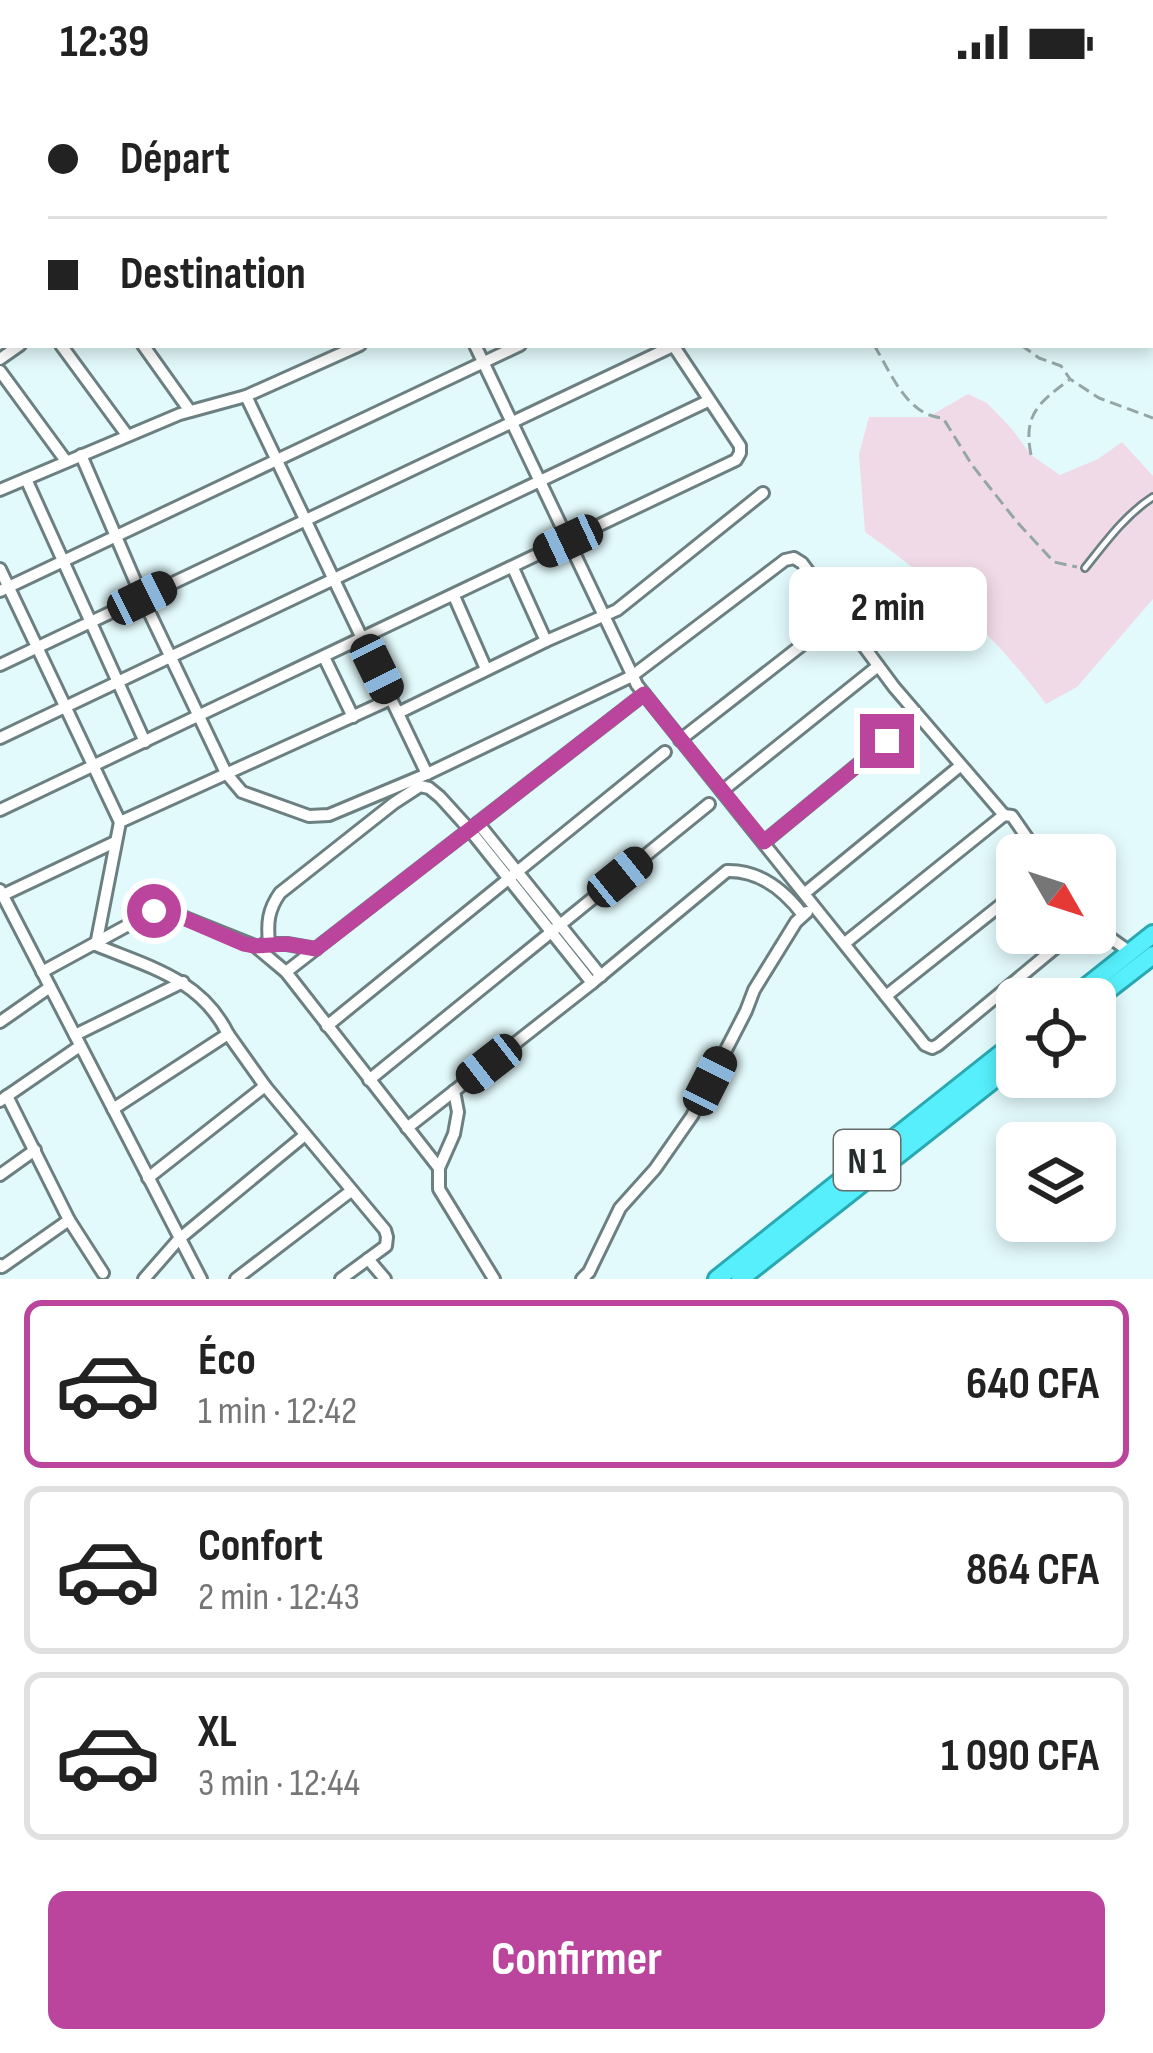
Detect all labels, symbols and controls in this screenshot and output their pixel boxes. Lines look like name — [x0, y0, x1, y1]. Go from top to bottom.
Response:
text: 12:39 — [60, 15, 149, 70]
text: Départ — [120, 132, 230, 187]
text: Destination — [120, 247, 306, 302]
car — [528, 509, 608, 573]
car — [102, 566, 182, 630]
callout: 2 min — [788, 567, 986, 651]
text: 2 min — [851, 585, 925, 632]
car — [345, 629, 409, 709]
route end — [860, 714, 914, 768]
north arrow — [996, 834, 1116, 954]
map controls — [996, 834, 1116, 1242]
car — [581, 840, 659, 914]
route start — [127, 884, 181, 938]
button: locate — [996, 978, 1116, 1098]
car — [450, 1028, 528, 1100]
car — [678, 1041, 742, 1121]
button: layers — [996, 1122, 1116, 1242]
road number: N 1 — [834, 1130, 900, 1190]
icon: car — [54, 1330, 162, 1438]
text: Éco — [198, 1333, 256, 1388]
text: 640 CFA — [966, 1357, 1099, 1412]
text: 1 min · 12:42 — [198, 1388, 357, 1435]
icon: car — [54, 1516, 162, 1624]
text: Confort — [198, 1519, 323, 1574]
text: 864 CFA — [966, 1543, 1099, 1598]
text: 2 min · 12:43 — [198, 1574, 360, 1621]
icon: car — [54, 1702, 162, 1810]
text: XL — [198, 1705, 237, 1760]
text: 1 090 CFA — [941, 1729, 1099, 1784]
text: 3 min · 12:44 — [198, 1760, 360, 1807]
button: Confirmer — [48, 1891, 1105, 2029]

